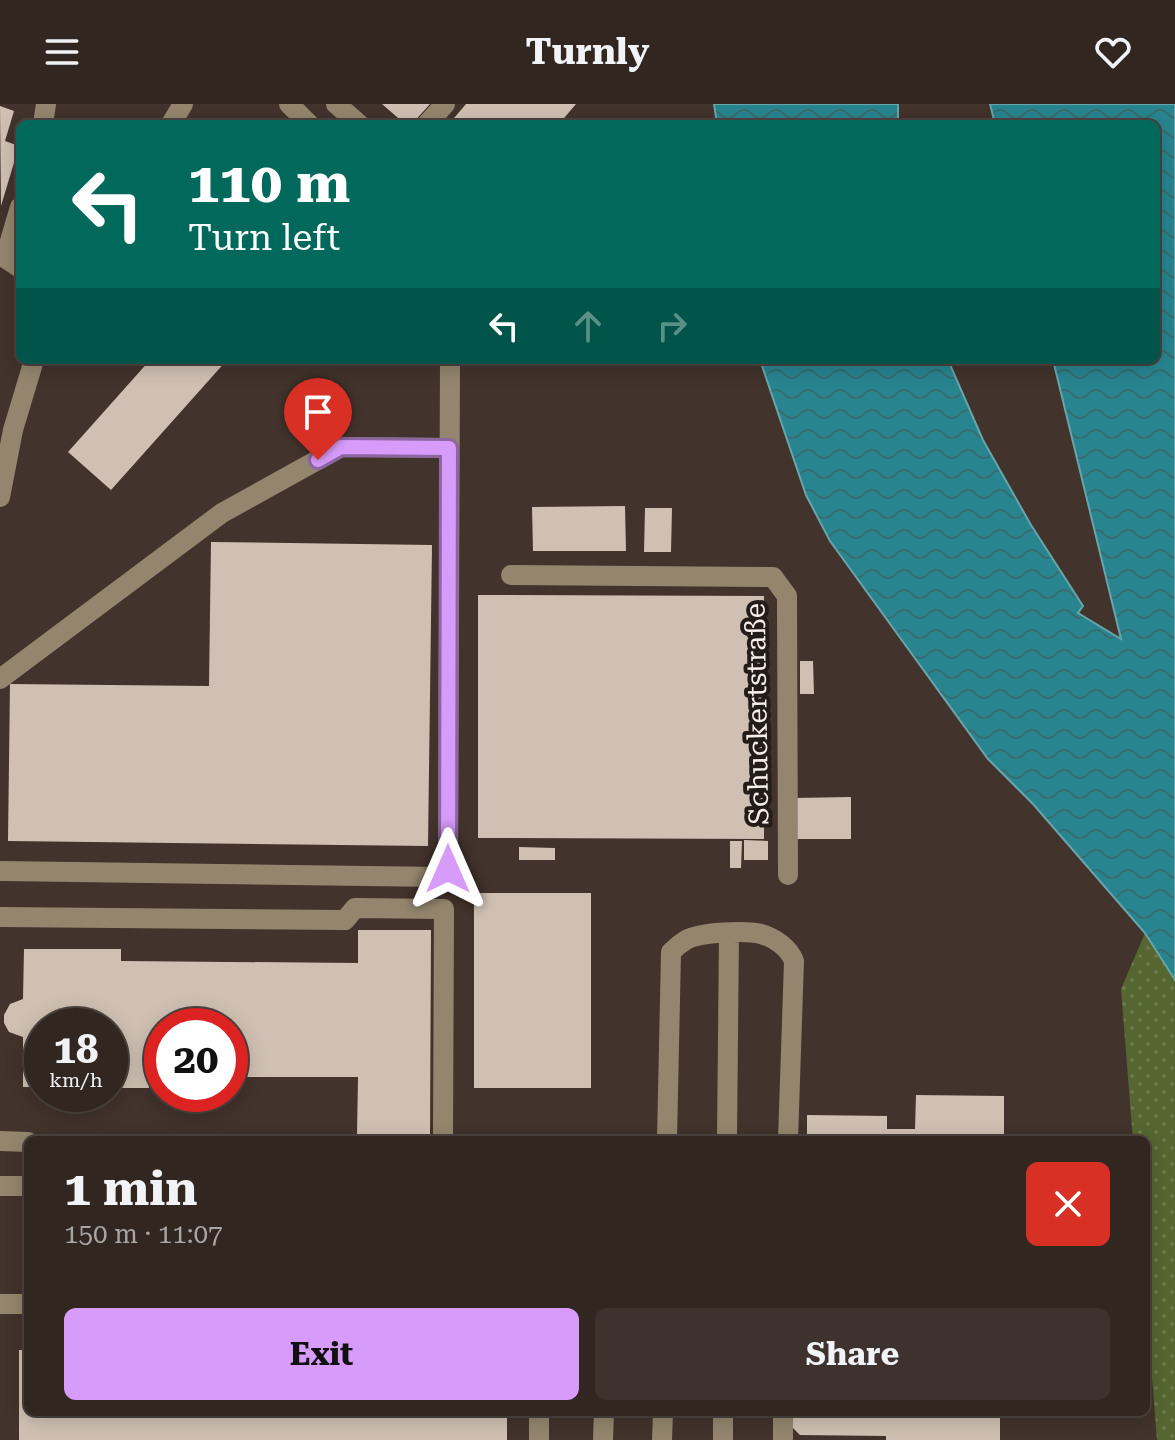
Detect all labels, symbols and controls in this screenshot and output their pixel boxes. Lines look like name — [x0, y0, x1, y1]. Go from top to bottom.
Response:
icon: menu — [40, 30, 84, 74]
icon: heart — [1091, 30, 1135, 74]
text: Turnly — [526, 31, 649, 73]
text: 110 m — [188, 150, 350, 216]
icon: left — [56, 152, 160, 256]
text: Turn left — [188, 217, 340, 259]
icon: left — [482, 304, 526, 348]
icon: ahead — [566, 304, 610, 348]
icon: right — [650, 304, 694, 348]
pin — [284, 378, 352, 460]
icon: arrive — [296, 390, 340, 434]
street label: Schuckertstraße — [739, 603, 775, 825]
position arrow — [406, 827, 490, 911]
speed limit sign: 20 — [144, 1008, 248, 1112]
text: 18 — [54, 1026, 98, 1073]
text: km/h — [49, 1068, 103, 1092]
text: 1 min — [64, 1161, 197, 1217]
button: close — [1026, 1162, 1110, 1246]
text: 150 m · 11:07 — [64, 1219, 223, 1249]
button: Exit — [64, 1308, 579, 1400]
button: Share — [595, 1308, 1110, 1400]

